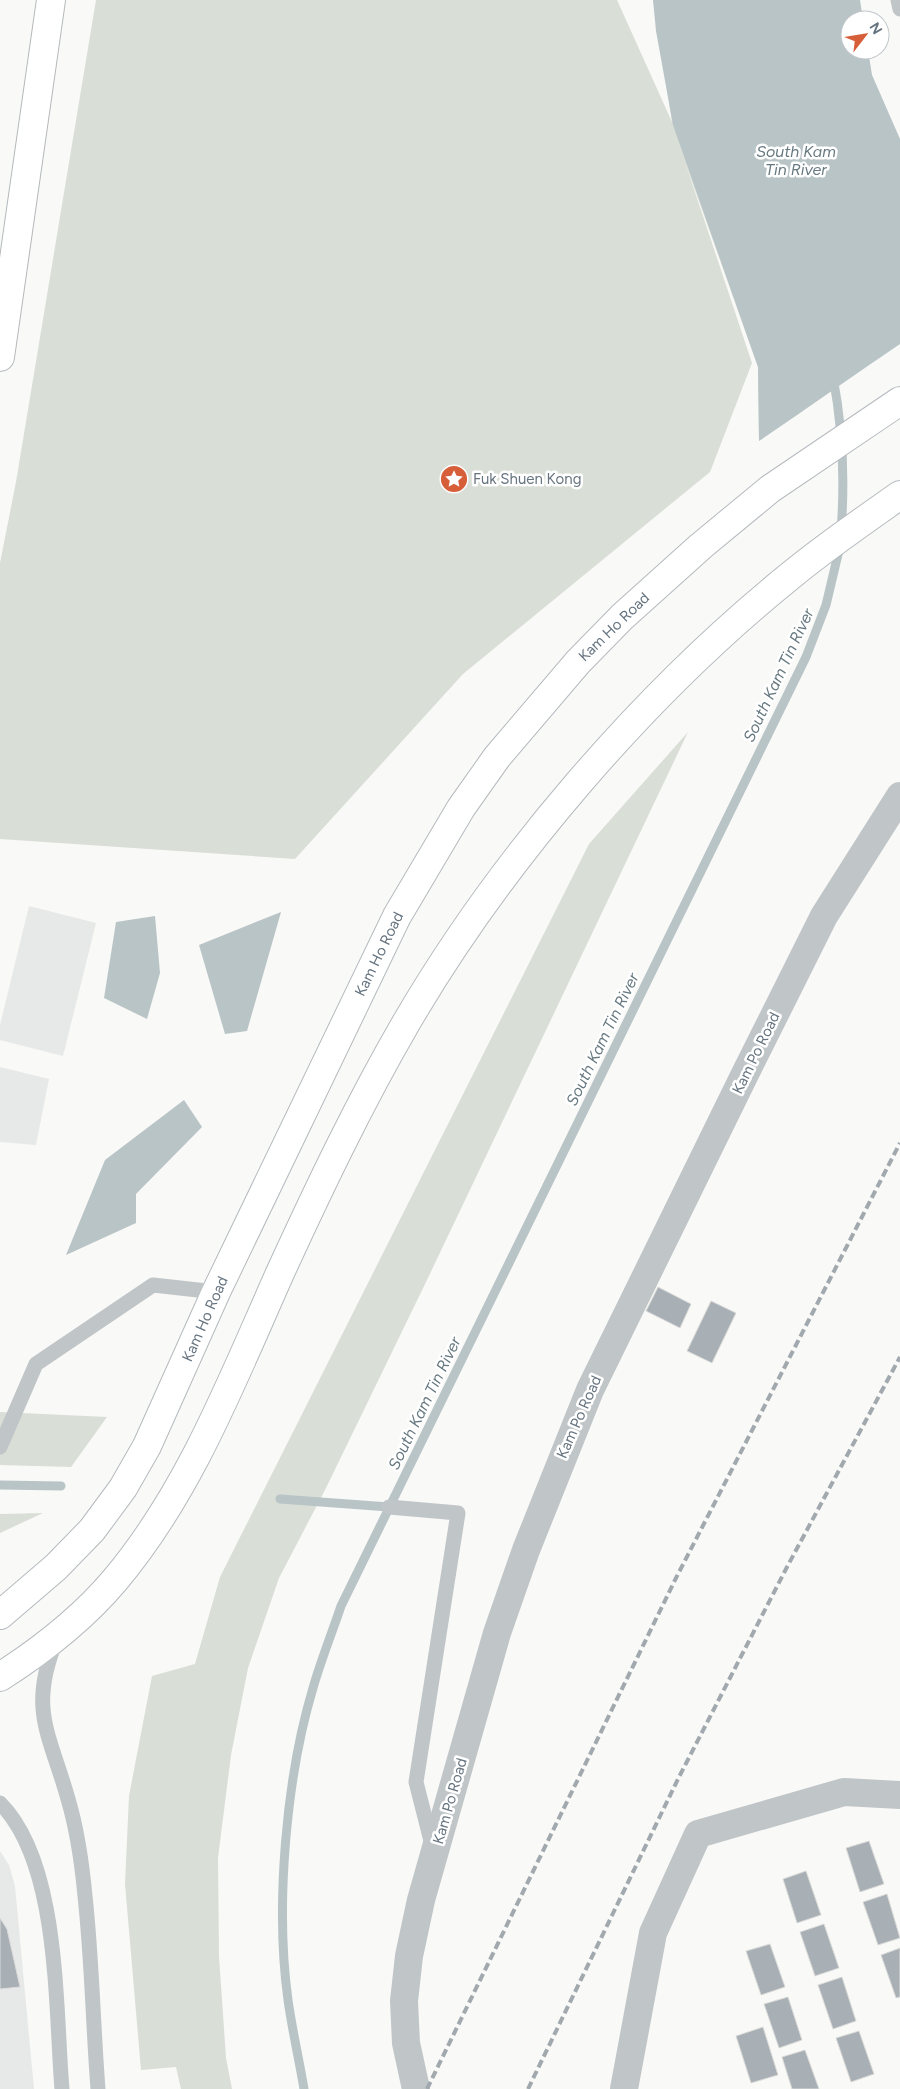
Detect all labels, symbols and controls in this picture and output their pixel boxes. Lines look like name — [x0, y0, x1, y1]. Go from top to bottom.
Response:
north arrow — [840, 10, 890, 60]
text: N — [866, 20, 886, 38]
water label: South Kam Tin River — [756, 142, 836, 179]
place icon: Fuk Shuen Kong — [439, 464, 469, 494]
place label: Fuk Shuen Kong — [473, 470, 581, 488]
street label: Kam Ho Road — [575, 589, 653, 665]
water label: South Kam Tin River — [739, 605, 818, 745]
street label: Kam Ho Road — [351, 909, 407, 999]
water label: South Kam Tin River — [562, 969, 643, 1109]
street label: Kam Po Road — [728, 1009, 784, 1097]
street label: Kam Ho Road — [178, 1274, 232, 1364]
water label: South Kam Tin River — [384, 1333, 465, 1473]
street label: Kam Po Road — [553, 1373, 605, 1461]
street label: Kam Po Road — [429, 1756, 471, 1846]

